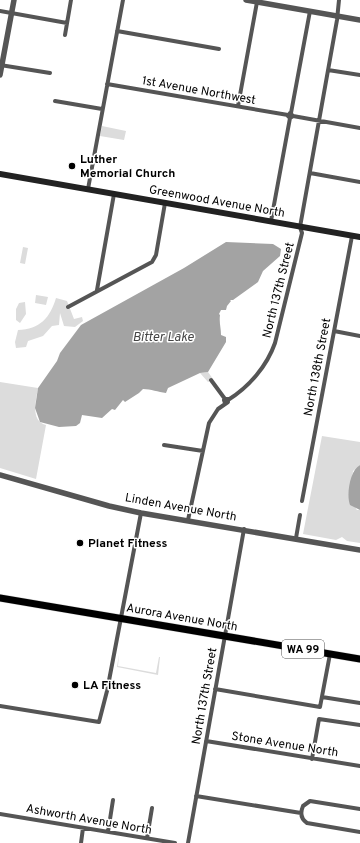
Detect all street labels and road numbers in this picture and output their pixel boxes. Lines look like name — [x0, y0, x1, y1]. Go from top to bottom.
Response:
street label: 1st Avenue Northwest — [141, 73, 257, 109]
street label: Greenwood Avenue North — [148, 182, 286, 222]
street label: North 137th Street — [259, 241, 299, 340]
street label: North 138th Street — [301, 317, 335, 418]
street label: Linden Avenue North — [124, 490, 238, 526]
street label: Aurora Avenue North — [125, 600, 239, 636]
road number: WA 99 — [282, 640, 324, 658]
street label: North 137th Street — [189, 646, 221, 746]
street label: Stone Avenue North — [230, 729, 339, 761]
street label: Ashworth Avenue North — [25, 801, 153, 839]

